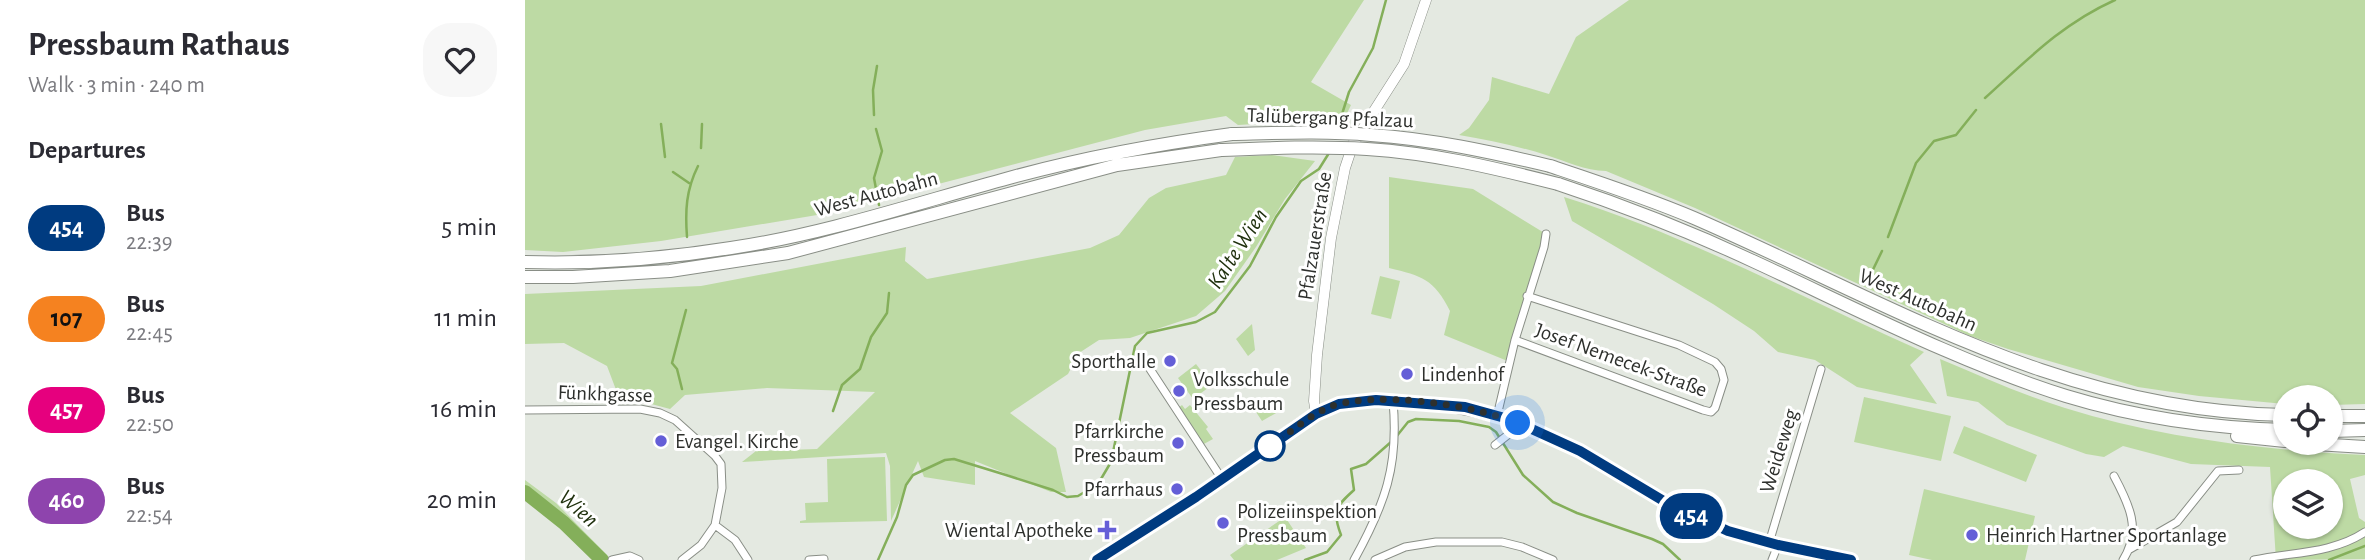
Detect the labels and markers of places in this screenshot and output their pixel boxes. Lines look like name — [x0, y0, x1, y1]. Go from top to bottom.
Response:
place label: Sporthalle — [1071, 351, 1156, 372]
marker: Sporthalle — [1162, 353, 1178, 369]
place label: Lindenhof — [1421, 364, 1506, 385]
marker: Lindenhof — [1399, 366, 1415, 382]
place label: Volksschule Pressbaum — [1193, 369, 1289, 414]
marker: Volksschule Pressbaum — [1171, 383, 1187, 399]
place label: Pfarrkirche Pressbaum — [1074, 421, 1164, 466]
place label: Evangel. Kirche — [675, 431, 799, 452]
unlabelled marker — [1255, 431, 1285, 461]
marker: Evangel. Kirche — [653, 433, 669, 449]
marker: Pfarrkirche Pressbaum — [1170, 435, 1186, 451]
place label: Pfarrhaus — [1084, 479, 1163, 500]
marker: Pfarrhaus — [1169, 481, 1185, 497]
place label: Polizeiinspektion Pressbaum — [1237, 501, 1377, 546]
marker: Polizeiinspektion Pressbaum — [1215, 515, 1231, 531]
place label: Wiental Apotheke — [945, 520, 1093, 541]
marker: Wiental Apotheke — [1099, 522, 1115, 538]
place label: Heinrich Hartner Sportanlage — [1986, 525, 2227, 546]
marker: Heinrich Hartner Sportanlage — [1964, 527, 1980, 543]

